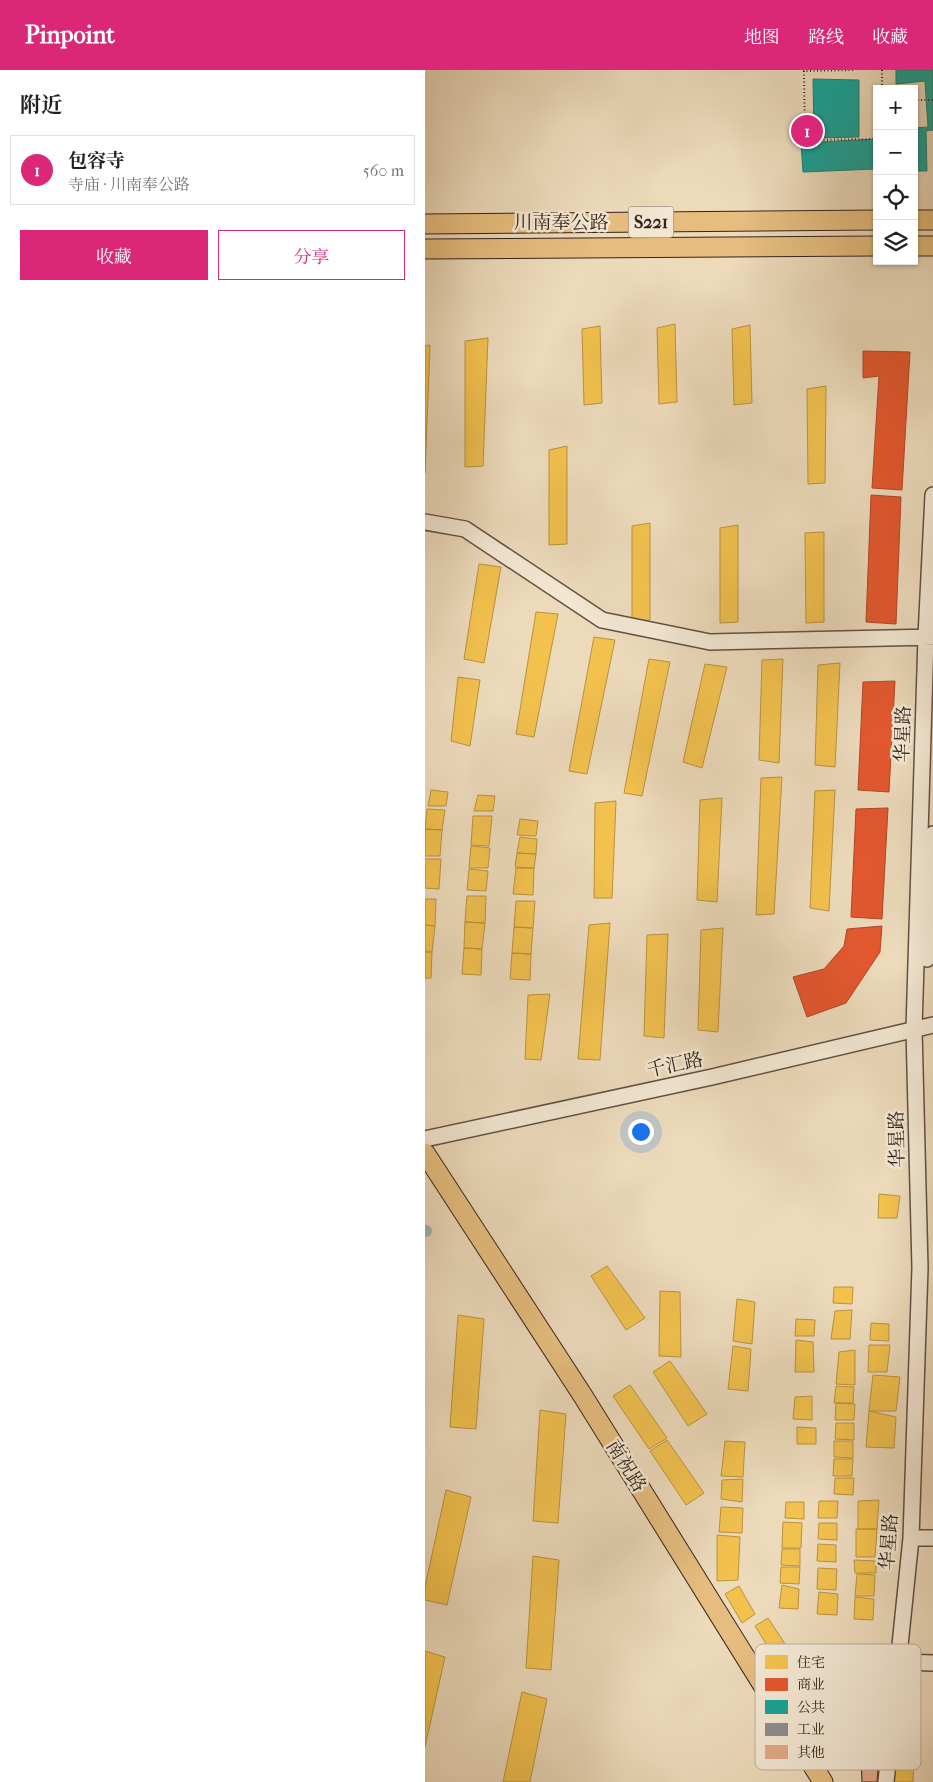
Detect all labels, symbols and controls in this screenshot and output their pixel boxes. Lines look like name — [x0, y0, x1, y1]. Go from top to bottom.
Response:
text: Pinpoint — [25, 21, 115, 49]
text: 地图 — [744, 27, 780, 48]
text: 路线 — [808, 27, 844, 48]
text: 收藏 — [872, 27, 908, 48]
map controls — [873, 85, 918, 265]
button: + — [873, 85, 918, 130]
text: 附近 — [20, 93, 62, 117]
pin: 1 — [791, 112, 823, 150]
button: − — [873, 130, 918, 175]
text: 包容寺 — [68, 150, 125, 172]
text: 1 — [34, 161, 40, 180]
text: 560 m — [363, 161, 404, 180]
text: 寺庙 · 川南奉公路 — [68, 175, 190, 194]
button: locate — [873, 175, 918, 220]
road number: S221 — [629, 206, 673, 238]
street label: 川南奉公路 — [513, 212, 609, 234]
button: layers — [873, 220, 918, 265]
button: 收藏 — [20, 230, 208, 280]
button: 分享 — [218, 230, 405, 280]
street label: 华星路 — [891, 705, 915, 763]
street label: 千汇路 — [645, 1048, 705, 1082]
street label: 华星路 — [886, 1110, 908, 1168]
your location — [628, 1119, 654, 1145]
street label: 南祝路 — [602, 1436, 650, 1496]
street label: 华星路 — [876, 1513, 902, 1571]
legend — [755, 1644, 921, 1770]
text: 住宅 — [797, 1654, 825, 1671]
text: 商业 — [797, 1676, 825, 1693]
text: 公共 — [797, 1699, 825, 1716]
text: 工业 — [797, 1721, 825, 1738]
text: 其他 — [797, 1744, 825, 1761]

